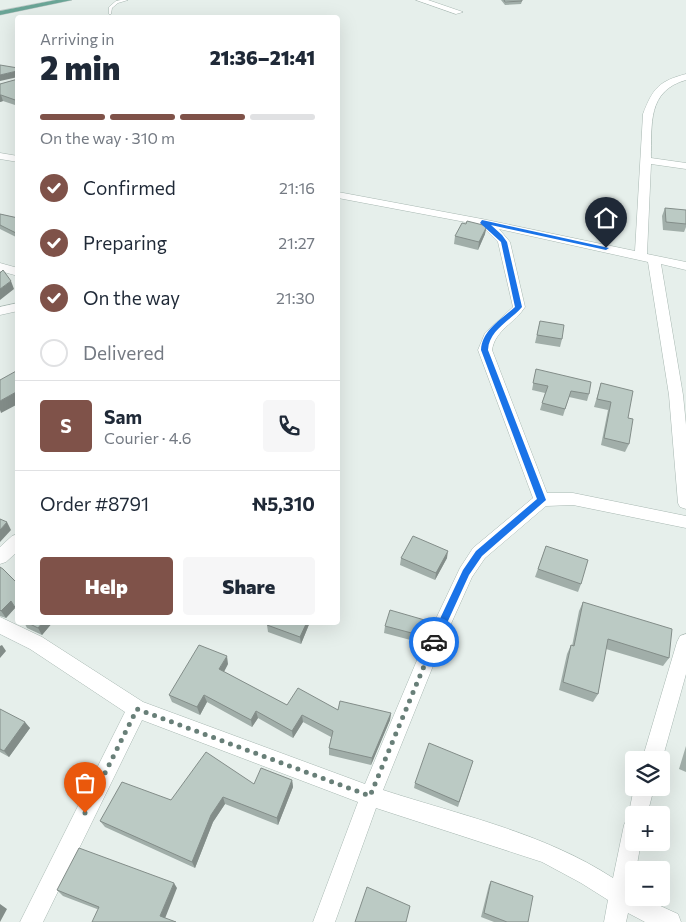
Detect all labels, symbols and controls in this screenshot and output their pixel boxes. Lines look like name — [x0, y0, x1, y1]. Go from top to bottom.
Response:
text: Arriving in — [40, 29, 114, 48]
text: 21:36–21:41 — [210, 46, 315, 69]
text: 2 min — [40, 47, 120, 87]
text: On the way · 310 m — [40, 128, 175, 147]
icon: check — [40, 174, 68, 202]
text: Confirmed — [83, 176, 176, 199]
text: 21:16 — [279, 178, 315, 197]
pin — [585, 197, 627, 248]
icon: home — [592, 204, 620, 232]
icon: check — [40, 229, 68, 257]
text: Preparing — [83, 231, 167, 254]
text: 21:27 — [278, 233, 315, 252]
icon: check — [40, 284, 68, 312]
text: On the way — [83, 286, 180, 309]
text: 21:30 — [276, 288, 315, 307]
text: Delivered — [83, 341, 164, 364]
button: phone — [263, 400, 315, 452]
text: Sam — [104, 405, 142, 428]
text: S — [60, 414, 72, 437]
text: Courier · 4.6 — [104, 428, 191, 447]
text: Order #8791 — [40, 492, 149, 515]
text: ₦5,310 — [252, 492, 315, 515]
button: Help — [40, 557, 173, 615]
button: Share — [183, 557, 315, 615]
courier — [409, 617, 459, 667]
icon: car — [420, 628, 448, 656]
map controls — [625, 751, 670, 906]
button: layers — [625, 751, 670, 796]
pin — [64, 762, 106, 813]
icon: bag — [71, 769, 99, 797]
button: + — [625, 806, 670, 851]
button: − — [625, 861, 670, 906]

